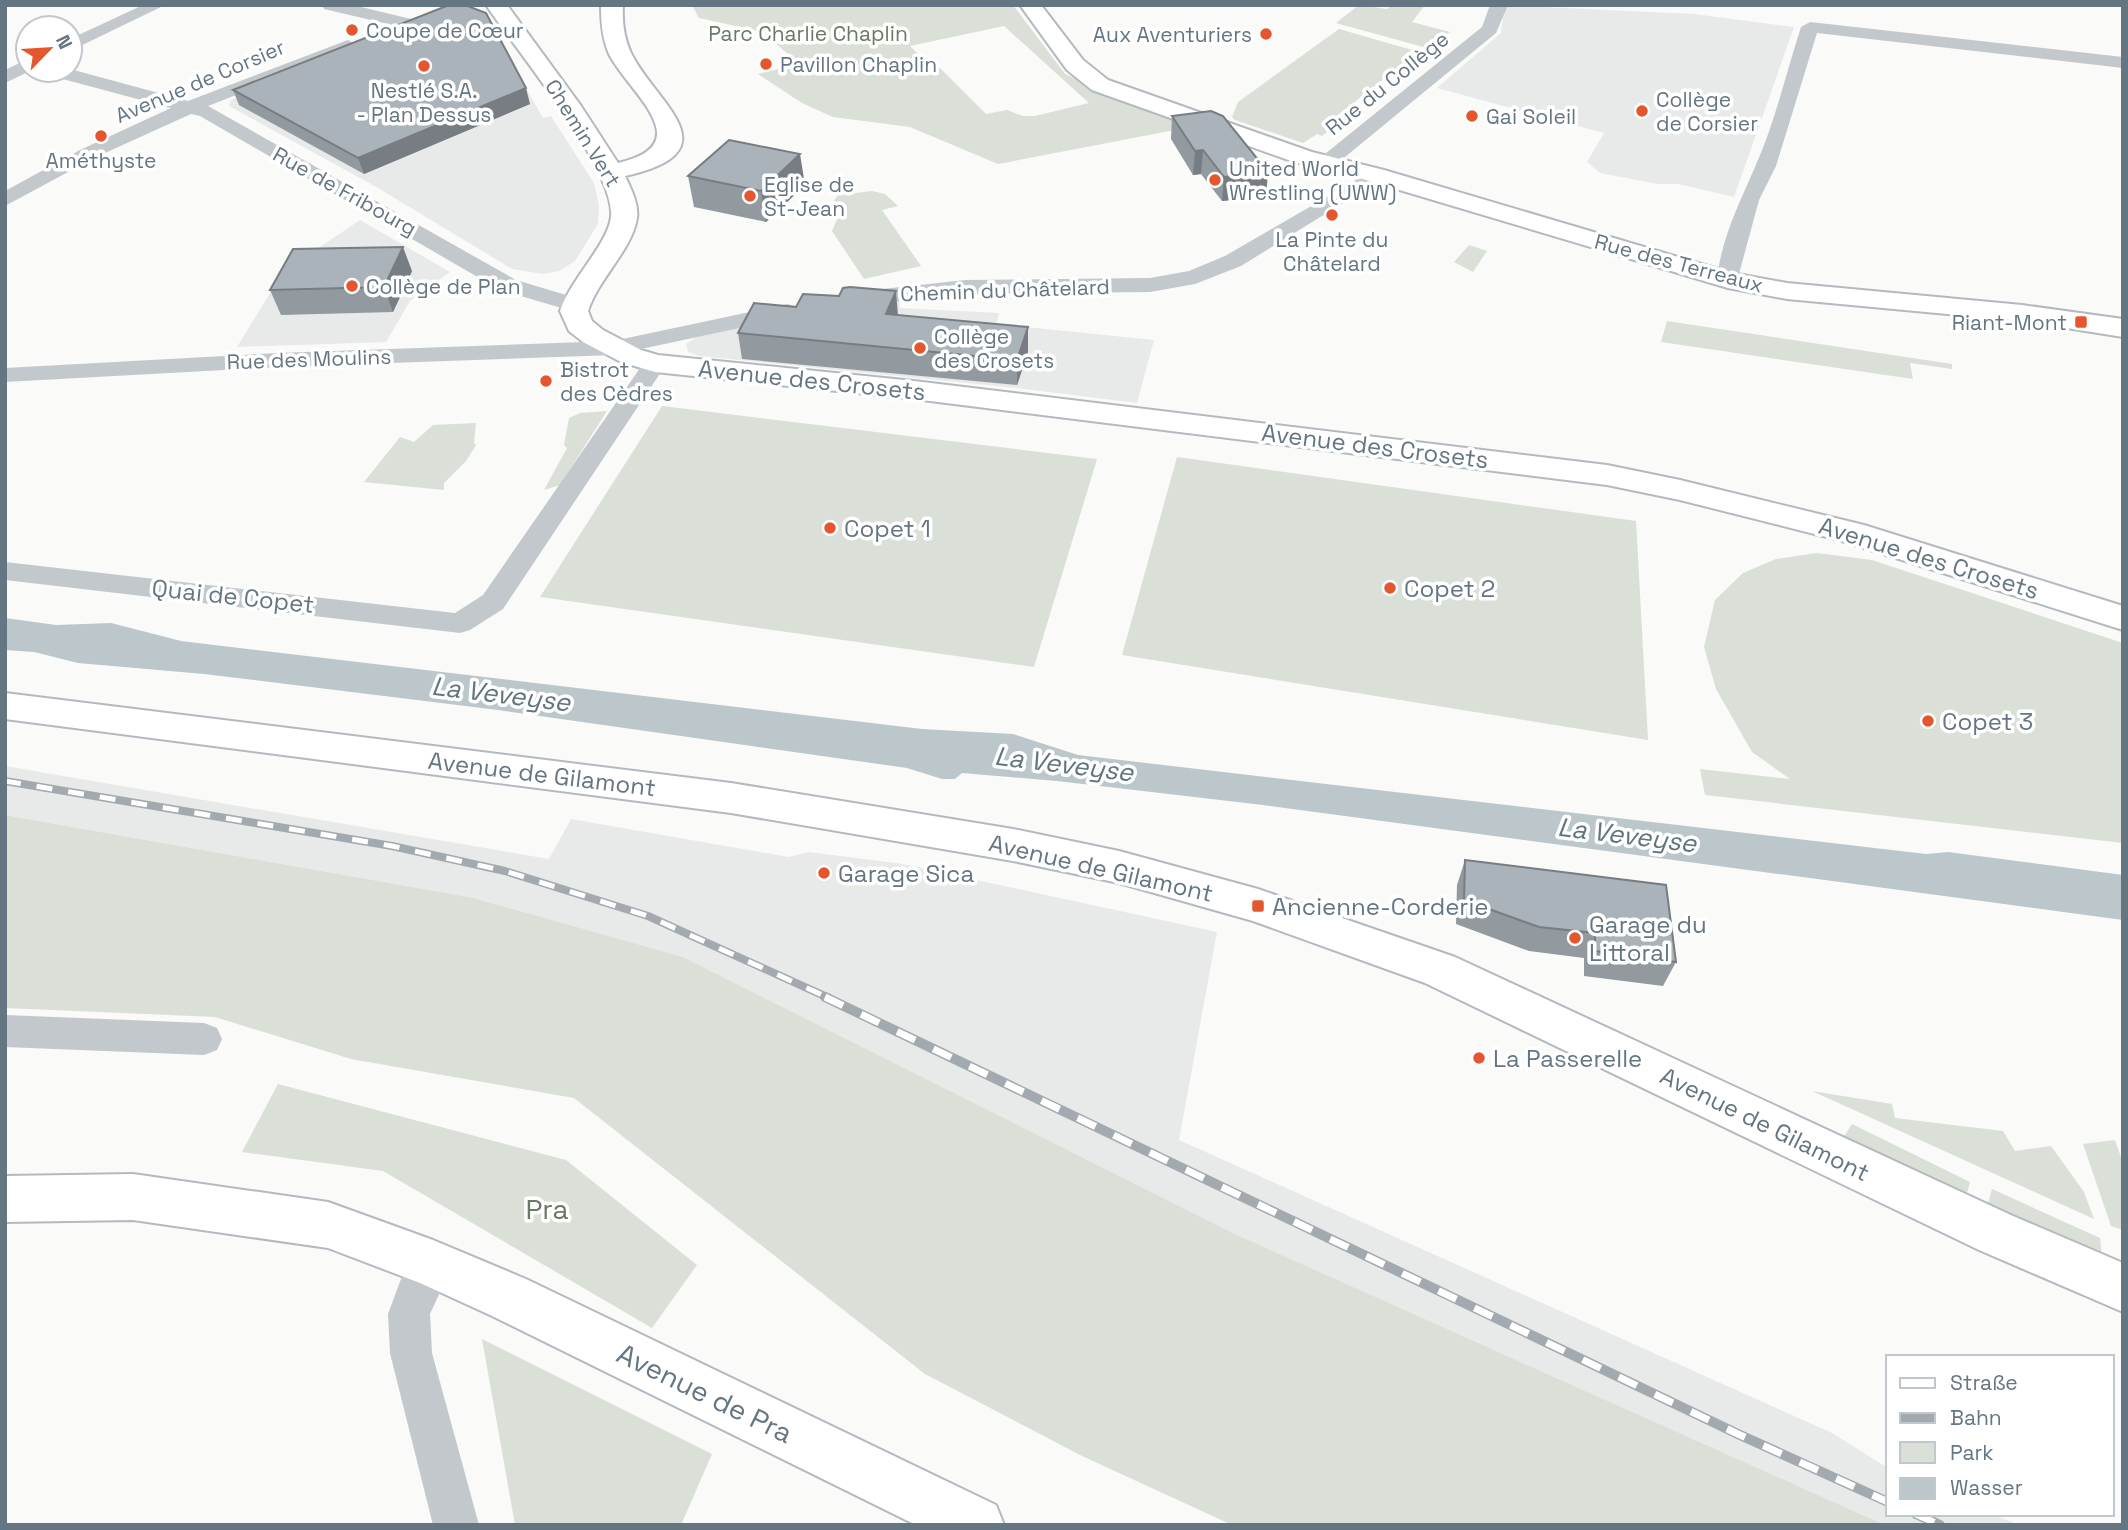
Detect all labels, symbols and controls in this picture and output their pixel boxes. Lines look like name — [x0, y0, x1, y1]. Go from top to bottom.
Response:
north arrow — [14, 14, 84, 84]
place label: Coupe de Cœur — [366, 17, 524, 44]
park label: Parc Charlie Chaplin — [708, 20, 908, 47]
place label: Aux Aventuriers — [1093, 21, 1252, 48]
marker: Coupe de Cœur — [344, 22, 360, 38]
street label: Rue du Collège — [1320, 25, 1454, 141]
marker: Aux Aventuriers — [1258, 26, 1274, 42]
text: N — [50, 31, 78, 53]
street label: Avenue de Corsier — [111, 33, 289, 129]
place label: Pavillon Chaplin — [780, 51, 937, 78]
marker: Pavillon Chaplin — [758, 56, 774, 72]
marker: Nestlé S.A. - Plan Dessus — [416, 58, 432, 74]
street label: Chemin Vert — [539, 74, 627, 192]
place label: Nestlé S.A. - Plan Dessus — [357, 77, 491, 128]
place label: Collège de Corsier — [1656, 86, 1758, 137]
place label: Gai Soleil — [1486, 103, 1576, 130]
marker: Collège de Corsier — [1634, 103, 1650, 119]
marker: Gai Soleil — [1464, 108, 1480, 124]
marker: Améthyste — [93, 128, 109, 144]
street label: Rue de Fribourg — [268, 140, 422, 242]
place label: Améthyste — [45, 147, 157, 174]
place label: United World Wrestling (UWW) — [1229, 155, 1396, 206]
place label: Eglise de St-Jean — [764, 171, 854, 222]
marker: United World Wrestling (UWW) — [1207, 172, 1223, 188]
marker: Eglise de St-Jean — [742, 188, 758, 204]
marker: La Pinte du Châtelard — [1324, 207, 1340, 223]
place label: La Pinte du Châtelard — [1276, 226, 1388, 277]
street label: Rue des Terreaux — [1592, 228, 1766, 298]
place label: Collège de Plan — [366, 273, 521, 300]
street label: Chemin du Châtelard — [900, 273, 1110, 307]
marker: Collège de Plan — [344, 278, 360, 294]
place label: Riant-Mont — [1952, 309, 2067, 336]
marker: Riant-Mont — [2073, 314, 2089, 330]
place label: Collège des Crosets — [934, 323, 1054, 374]
marker: Collège des Crosets — [912, 340, 928, 356]
street label: Rue des Moulins — [226, 343, 392, 375]
street label: Avenue des Crosets — [697, 353, 927, 407]
place label: Bistrot des Cèdres — [560, 356, 673, 407]
marker: Bistrot des Cèdres — [538, 373, 554, 389]
street label: Avenue des Crosets — [1260, 417, 1490, 475]
street label: Avenue des Crosets — [1815, 510, 2043, 606]
place label: Copet 1 — [844, 513, 931, 544]
marker: Copet 1 — [822, 520, 838, 536]
street label: Quai de Copet — [150, 572, 316, 620]
place label: Copet 2 — [1404, 573, 1495, 604]
marker: Copet 2 — [1382, 580, 1398, 596]
water label: La Veveyse — [430, 669, 574, 720]
place label: Copet 3 — [1942, 706, 2033, 737]
marker: Copet 3 — [1920, 713, 1936, 729]
water label: La Veveyse — [993, 739, 1137, 790]
street label: Avenue de Gilamont — [426, 745, 658, 803]
water label: La Veveyse — [1556, 810, 1700, 861]
street label: Avenue de Gilamont — [986, 827, 1216, 909]
place label: Garage Sica — [838, 858, 974, 889]
marker: Garage Sica — [816, 865, 832, 881]
place label: Ancienne-Corderie — [1272, 891, 1488, 922]
marker: Ancienne-Corderie — [1250, 898, 1266, 914]
place label: Garage du Littoral — [1589, 909, 1707, 968]
marker: Garage du Littoral — [1567, 930, 1583, 946]
place label: La Passerelle — [1493, 1043, 1642, 1074]
marker: La Passerelle — [1471, 1050, 1487, 1066]
street label: Avenue de Gilamont — [1655, 1060, 1875, 1188]
park label: Pra — [525, 1191, 569, 1227]
street label: Avenue de Pra — [611, 1335, 799, 1451]
legend — [1886, 1355, 2114, 1516]
text: Straße — [1950, 1369, 2018, 1396]
text: Bahn — [1950, 1404, 2002, 1431]
text: Park — [1950, 1439, 1994, 1466]
text: Wasser — [1950, 1474, 2023, 1501]

